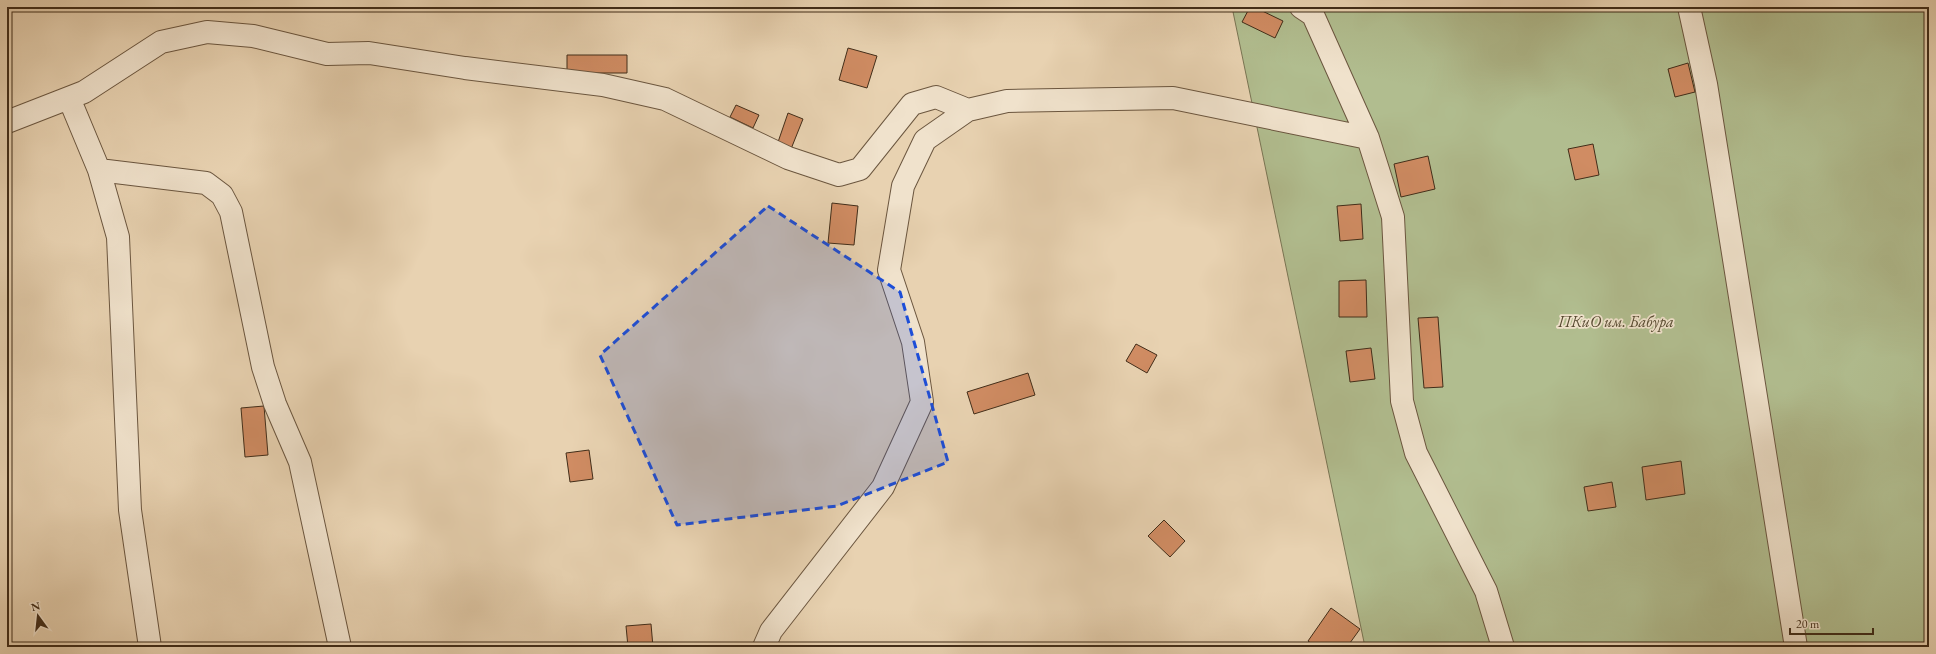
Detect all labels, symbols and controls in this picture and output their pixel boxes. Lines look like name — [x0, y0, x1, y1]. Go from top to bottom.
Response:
park label: ПКиО им. Бабура — [1557, 311, 1674, 332]
north arrow — [18, 596, 58, 636]
text: N — [29, 598, 42, 614]
scale bar — [1790, 610, 1873, 636]
text: 20 m — [1796, 616, 1820, 632]

